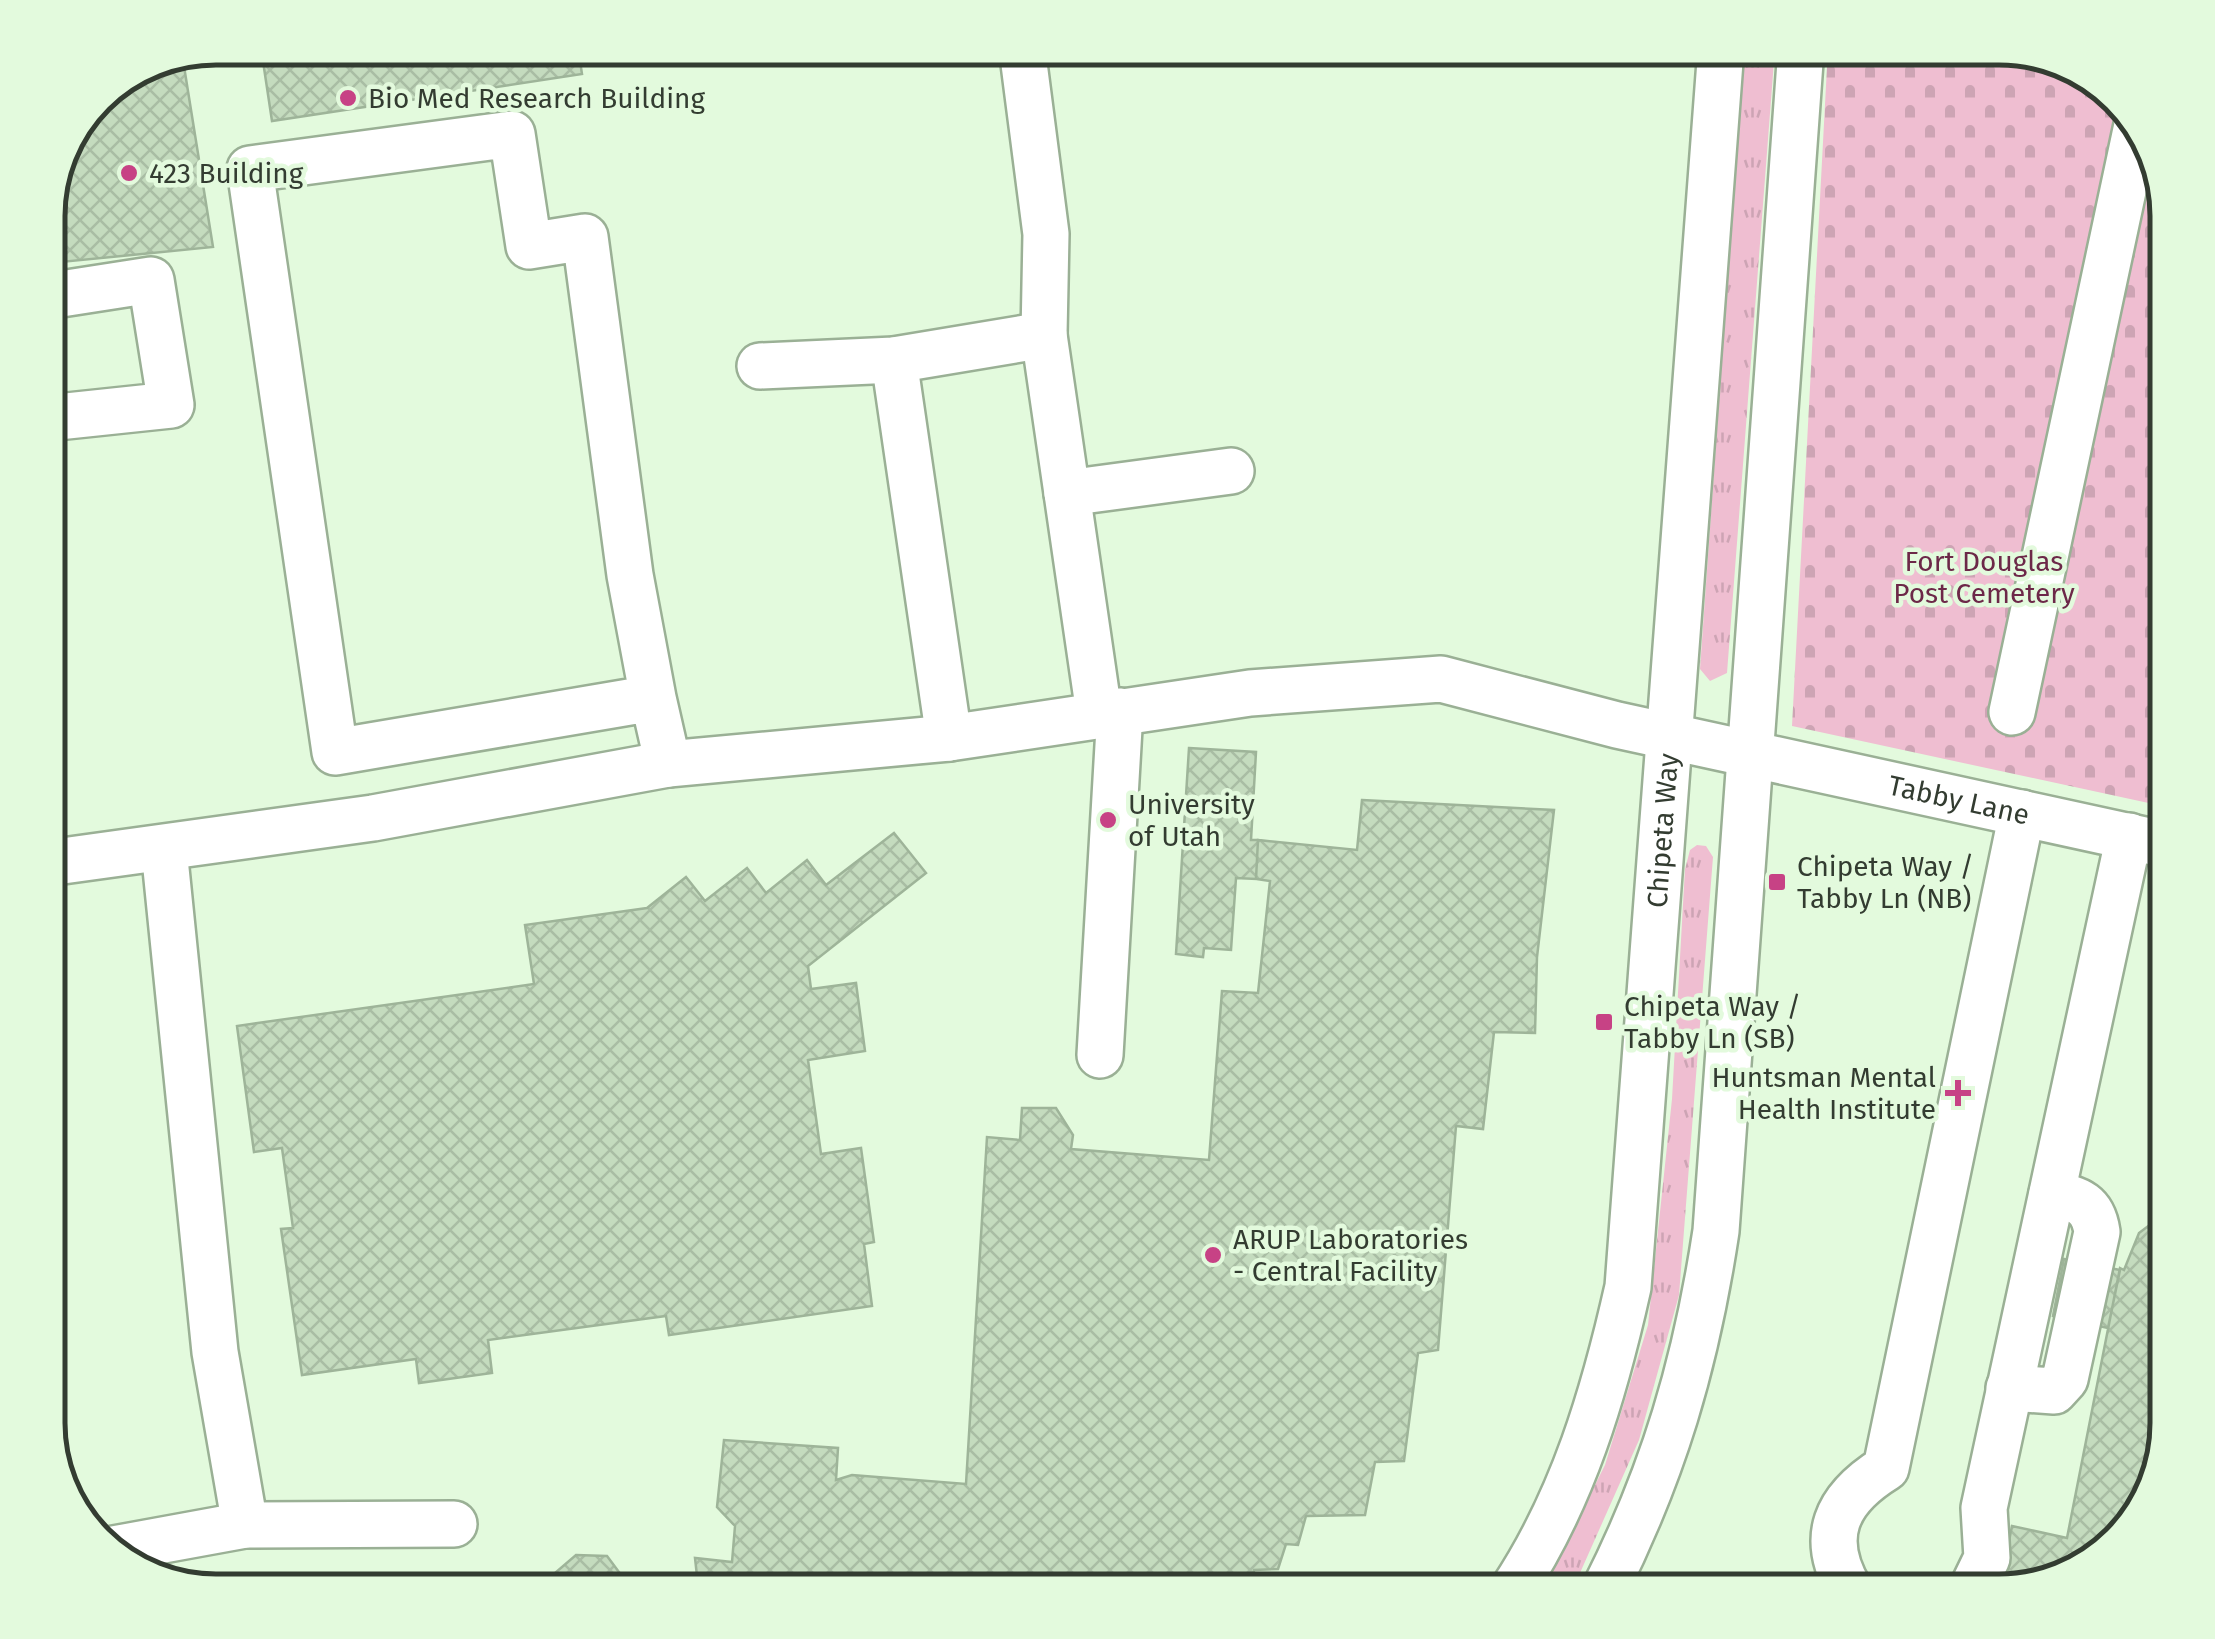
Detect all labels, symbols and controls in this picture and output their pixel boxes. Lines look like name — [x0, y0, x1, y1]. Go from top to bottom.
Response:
place label: Bio Med Research Building — [368, 82, 705, 115]
marker: Bio Med Research Building — [337, 87, 359, 109]
place label: 423 Building — [149, 157, 304, 190]
marker: 423 Building — [118, 162, 140, 184]
park label: Fort Douglas Post Cemetery — [1893, 545, 2075, 610]
street label: Chipeta Way — [1640, 752, 1685, 909]
street label: Tabby Lane — [1885, 768, 2032, 831]
place label: University of Utah — [1128, 788, 1255, 853]
marker: University of Utah — [1097, 809, 1119, 831]
place label: Chipeta Way / Tabby Ln (NB) — [1797, 850, 1974, 915]
marker: Chipeta Way / Tabby Ln (NB) — [1766, 871, 1788, 893]
place label: Chipeta Way / Tabby Ln (SB) — [1624, 990, 1801, 1055]
marker: Chipeta Way / Tabby Ln (SB) — [1593, 1011, 1615, 1033]
place label: Huntsman Mental Health Institute — [1711, 1061, 1936, 1126]
marker: Huntsman Mental Health Institute — [1945, 1080, 1971, 1106]
place label: ARUP Laboratories - Central Facility — [1233, 1223, 1468, 1288]
marker: ARUP Laboratories - Central Facility — [1202, 1244, 1224, 1266]

